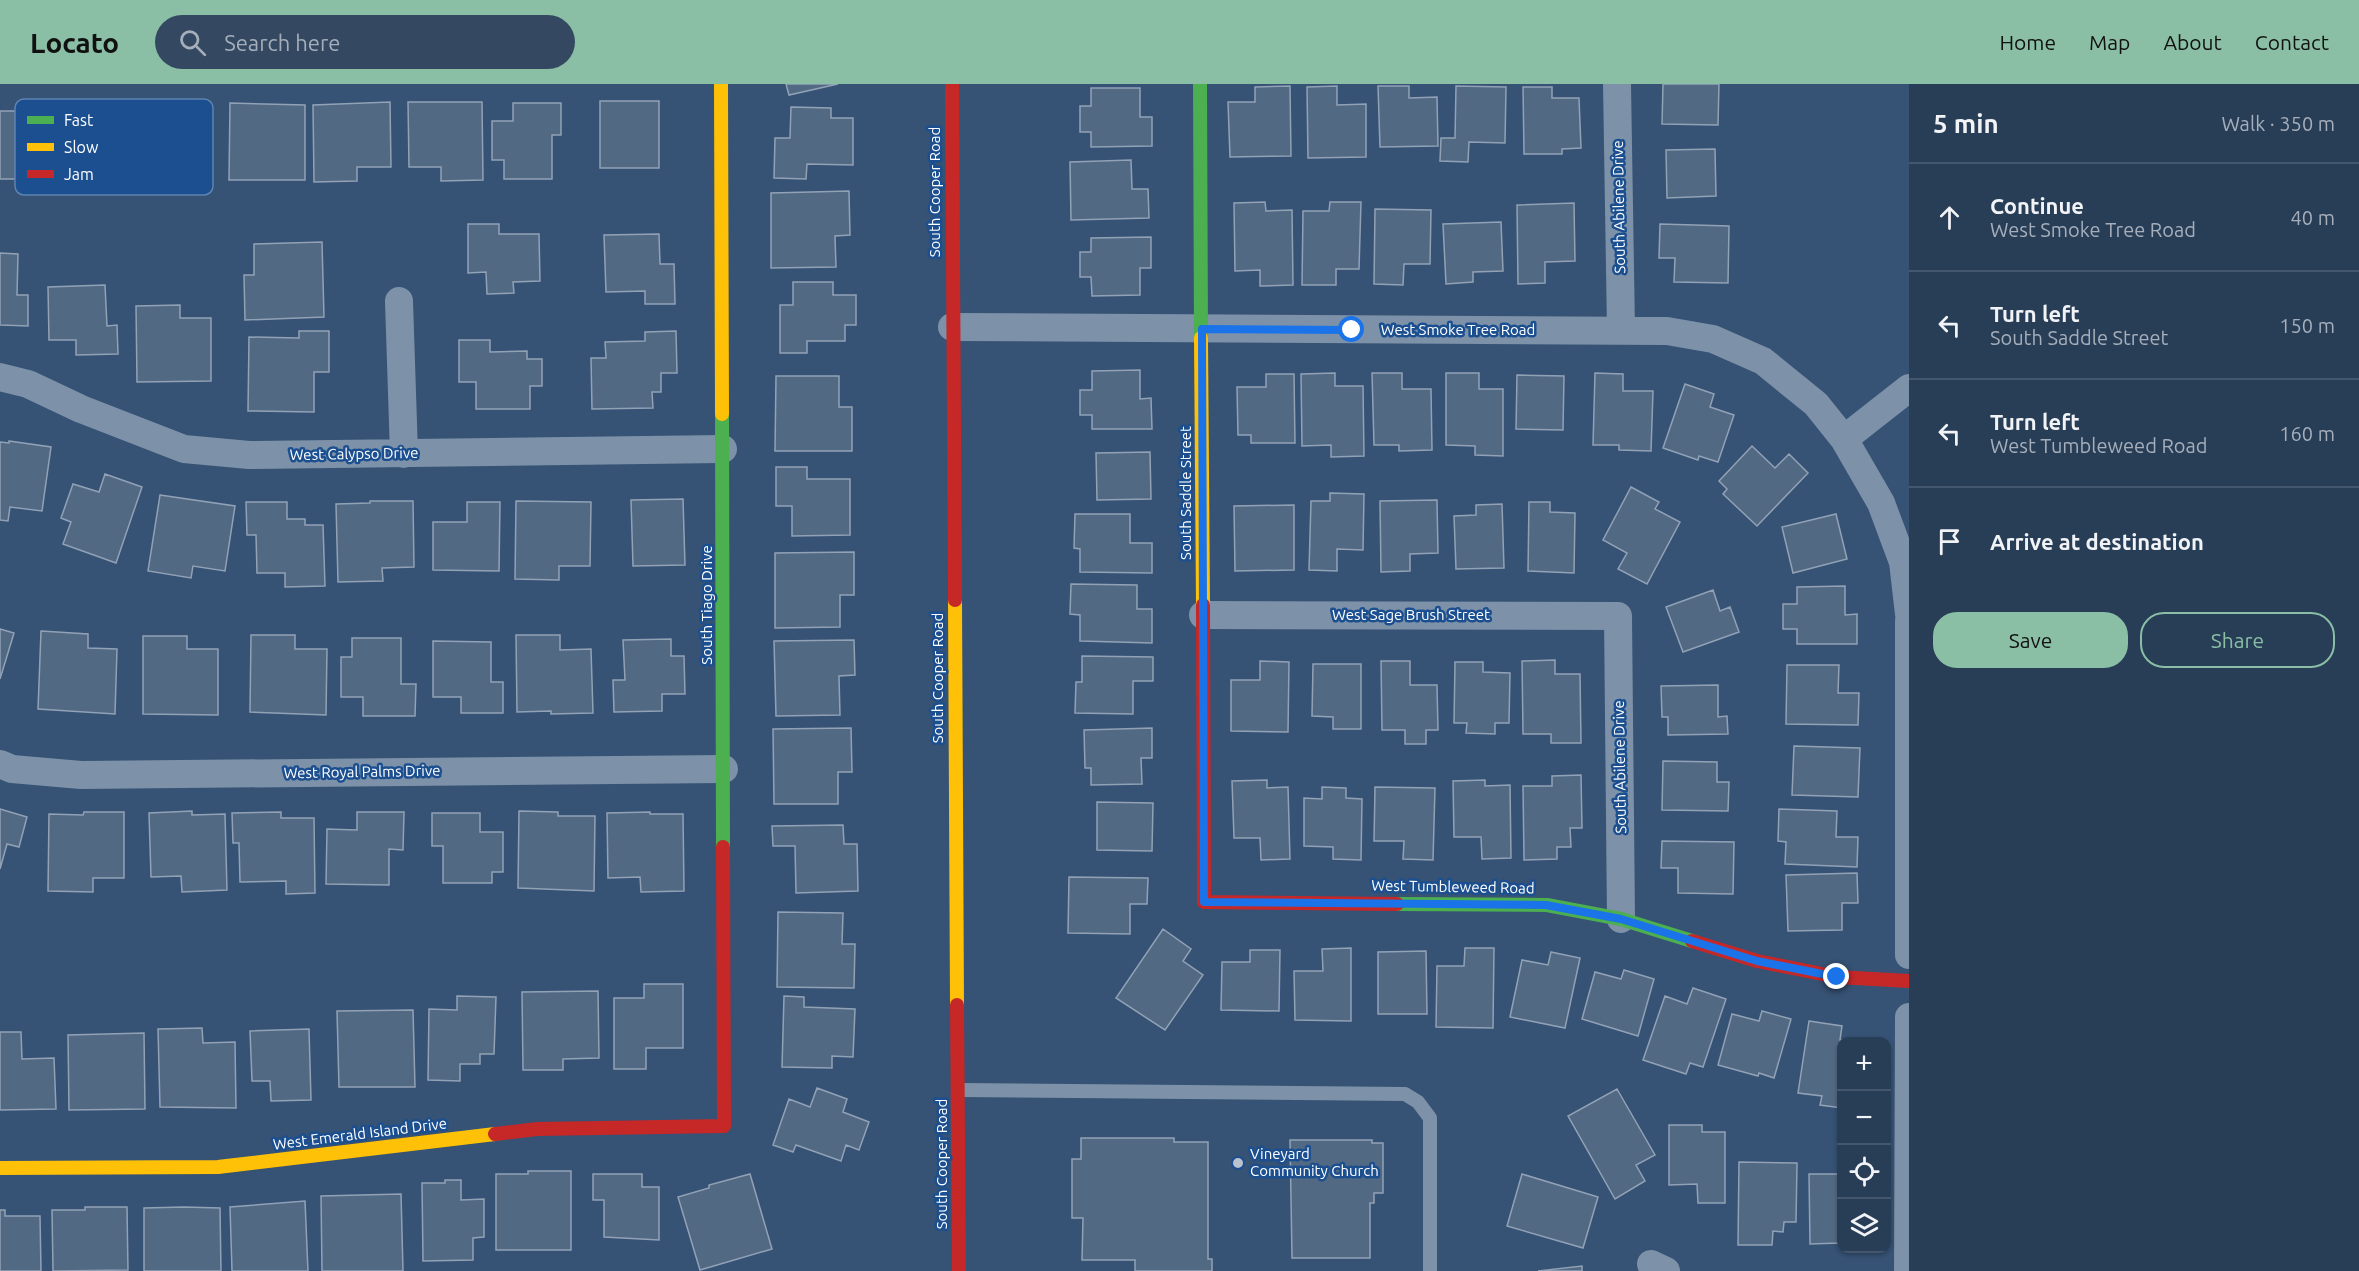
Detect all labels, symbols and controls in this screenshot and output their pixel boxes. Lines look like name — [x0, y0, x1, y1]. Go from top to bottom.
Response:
search box — [155, 15, 575, 69]
icon: search — [176, 26, 209, 59]
text: Locato — [30, 27, 119, 58]
text: Search here — [224, 30, 340, 55]
text: Home — [1999, 30, 2056, 54]
text: Map — [2089, 30, 2130, 54]
text: About — [2163, 30, 2222, 54]
text: Contact — [2255, 30, 2329, 54]
legend — [15, 99, 213, 195]
text: 5 min — [1933, 109, 1999, 138]
text: Fast — [64, 111, 94, 129]
text: Walk · 350 m — [2222, 112, 2335, 135]
street label: South Cooper Road — [926, 127, 943, 257]
text: Slow — [64, 138, 99, 156]
street label: South Abilene Drive — [1609, 140, 1628, 274]
text: Jam — [64, 165, 94, 183]
text: Continue — [1990, 193, 2084, 218]
icon: ahead — [1933, 201, 1966, 234]
text: 40 m — [2291, 206, 2335, 229]
text: West Smoke Tree Road — [1990, 218, 2196, 241]
text: Turn left — [1990, 301, 2080, 326]
icon: left — [1933, 309, 1966, 342]
text: 150 m — [2279, 314, 2335, 337]
route start — [1338, 316, 1364, 342]
street label: West Smoke Tree Road — [1381, 321, 1535, 338]
text: South Saddle Street — [1990, 326, 2168, 349]
text: Turn left — [1990, 409, 2080, 434]
icon: left — [1933, 417, 1966, 450]
text: 160 m — [2279, 422, 2335, 445]
street label: South Saddle Street — [1177, 426, 1194, 560]
text: West Tumbleweed Road — [1990, 434, 2208, 457]
street label: West Calypso Drive — [289, 444, 419, 463]
icon: arrive — [1933, 525, 1966, 558]
text: Arrive at destination — [1990, 529, 2204, 554]
street label: South Tiago Drive — [698, 545, 715, 665]
street label: West Sage Brush Street — [1332, 606, 1490, 623]
button: Save — [1933, 612, 2128, 668]
button: Share — [2140, 612, 2335, 668]
street label: South Cooper Road — [929, 613, 946, 743]
street label: South Abilene Drive — [1610, 700, 1629, 834]
street label: West Royal Palms Drive — [283, 762, 441, 781]
street label: West Tumbleweed Road — [1371, 877, 1535, 896]
route end — [1823, 963, 1849, 989]
map controls — [1837, 1037, 1891, 1253]
button: + — [1837, 1037, 1891, 1091]
button: − — [1837, 1091, 1891, 1145]
street label: South Cooper Road — [933, 1099, 950, 1229]
street label: West Emerald Island Drive — [272, 1114, 448, 1153]
place label: Vineyard Community Church — [1250, 1145, 1379, 1179]
button: locate — [1837, 1145, 1891, 1199]
marker: Vineyard Community Church — [1231, 1156, 1245, 1170]
button: layers — [1837, 1199, 1891, 1253]

